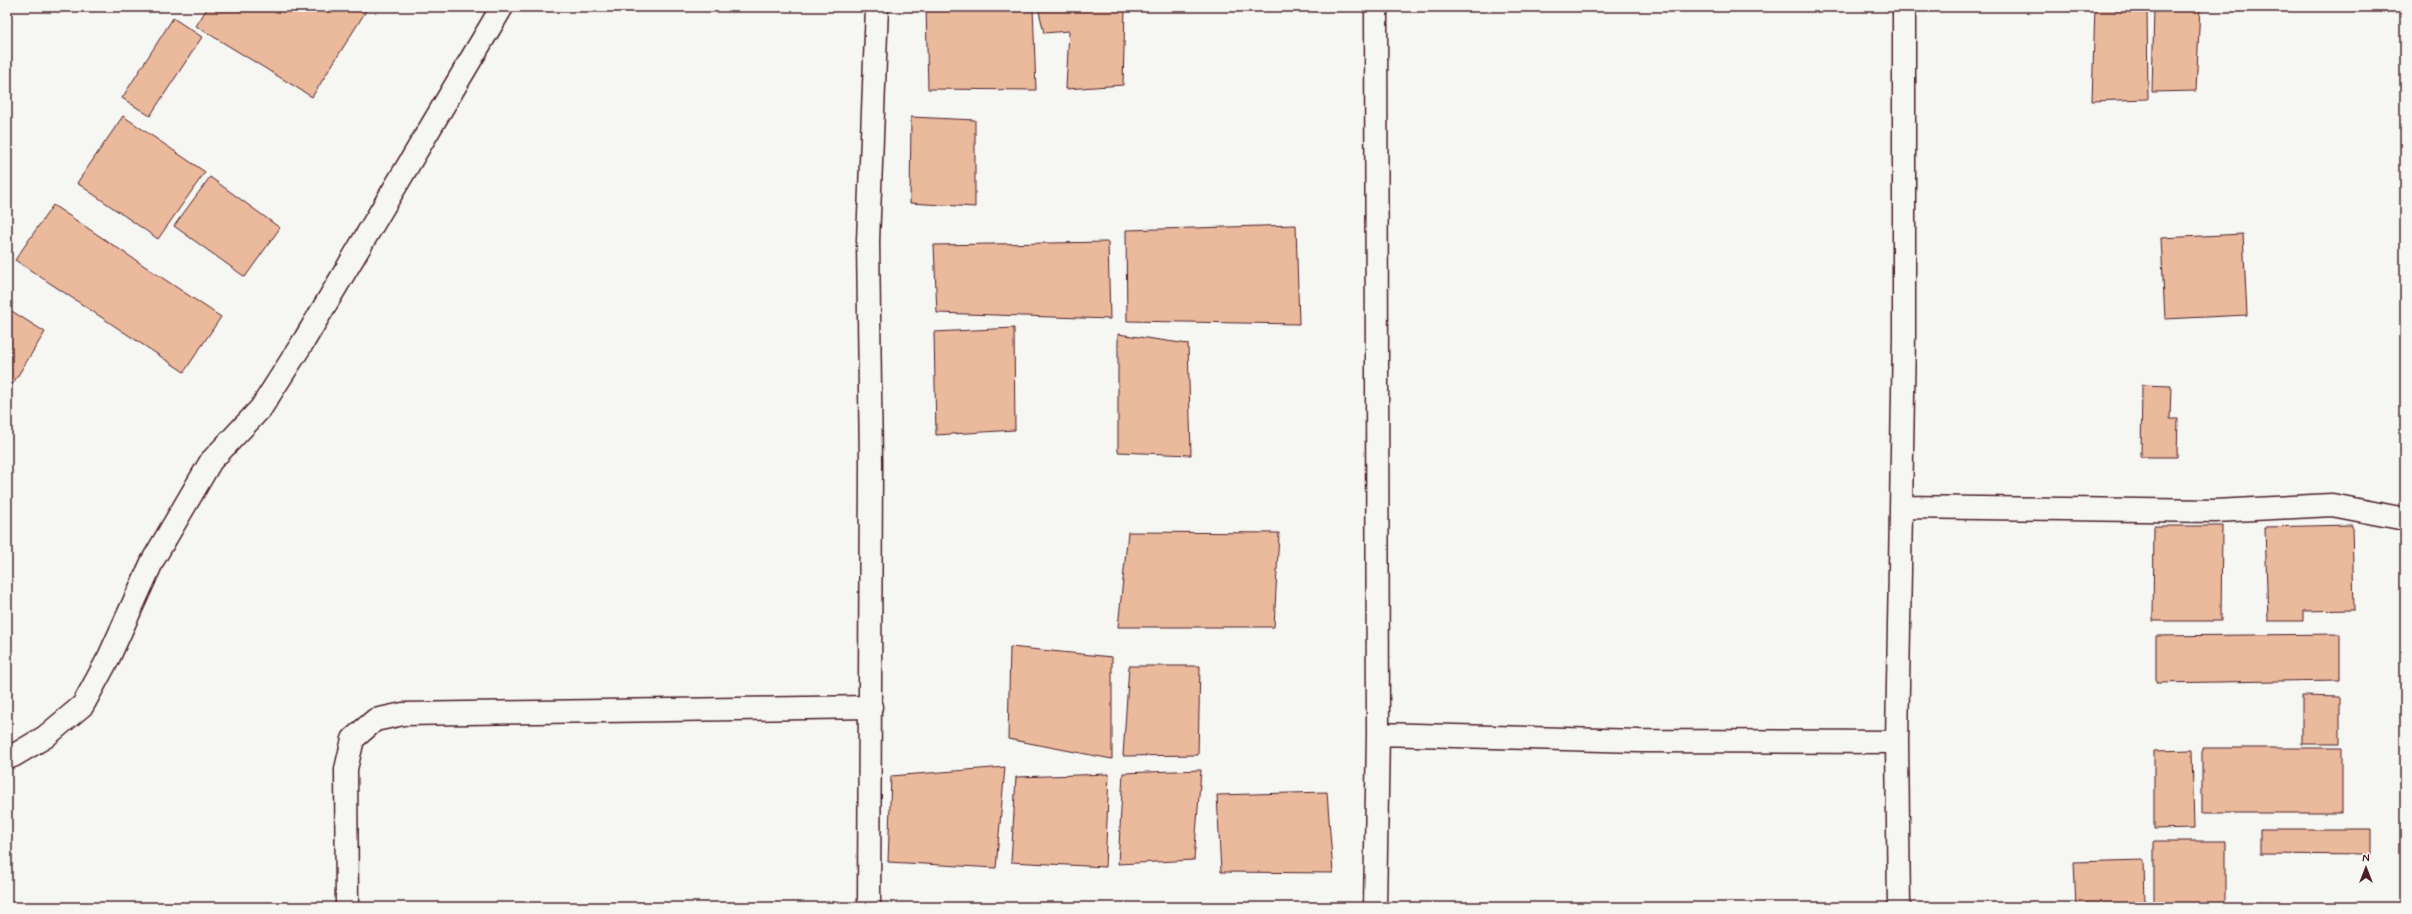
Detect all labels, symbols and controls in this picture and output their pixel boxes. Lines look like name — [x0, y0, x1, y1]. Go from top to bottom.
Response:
north arrow — [2346, 848, 2386, 888]
text: N — [2362, 852, 2370, 866]

